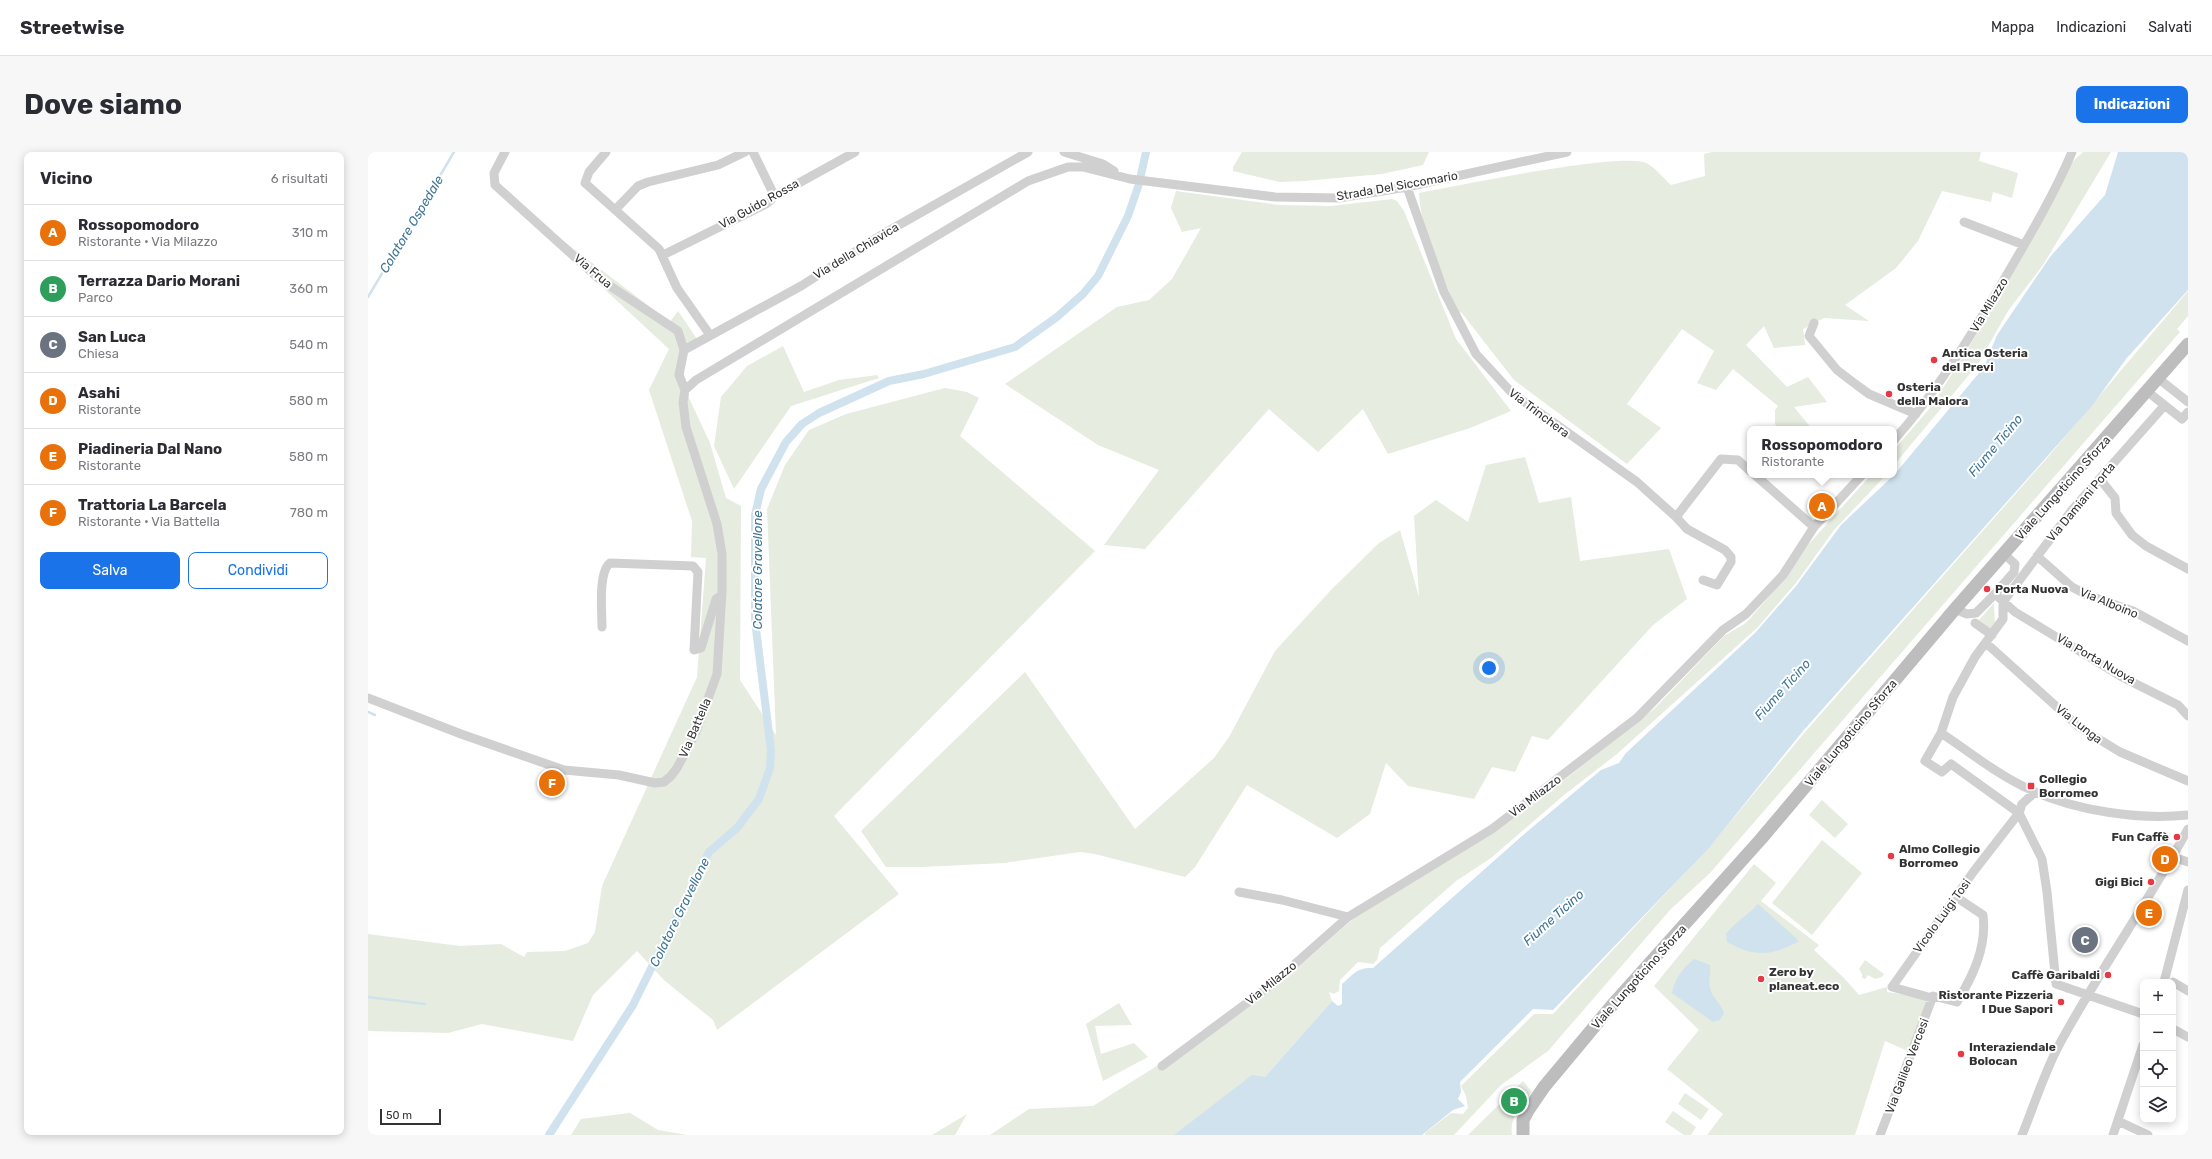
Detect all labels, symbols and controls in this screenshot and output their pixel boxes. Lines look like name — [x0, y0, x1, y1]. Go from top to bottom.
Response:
text: Streetwise — [20, 16, 125, 39]
text: Mappa — [1991, 19, 2034, 36]
text: Indicazioni — [2056, 19, 2126, 36]
text: Salvati — [2148, 19, 2192, 36]
button: Indicazioni — [2076, 86, 2188, 123]
text: Dove siamo — [24, 88, 182, 121]
text: Vicino — [40, 168, 93, 188]
street label: Strada Del Siccomario — [1335, 168, 1459, 204]
text: 6 risultati — [271, 171, 328, 186]
water label: Colatore Ospedale — [376, 173, 446, 276]
street label: Via Guido Rossa — [717, 176, 801, 232]
text: Rossopomodoro — [78, 216, 199, 234]
street label: Via della Chiavica — [811, 220, 901, 282]
text: A — [48, 225, 58, 240]
text: 310 m — [292, 225, 328, 240]
text: Ristorante · Via Milazzo — [78, 234, 218, 249]
street label: Via Frua — [571, 251, 615, 291]
text: Terrazza Dario Morani — [78, 272, 240, 290]
street label: Via Milazzo — [1967, 275, 2011, 335]
text: B — [48, 281, 58, 296]
text: 360 m — [289, 281, 328, 296]
text: Parco — [78, 290, 113, 305]
text: San Luca — [78, 328, 146, 346]
text: C — [48, 337, 58, 352]
text: 540 m — [289, 337, 328, 352]
text: Chiesa — [78, 346, 119, 361]
place label: Antica Osteria del Previ — [1942, 346, 2028, 374]
marker: Antica Osteria del Previ — [1929, 355, 1939, 365]
place label: Osteria della Malora — [1897, 380, 1968, 408]
text: Asahi — [78, 384, 120, 402]
street label: Via Trinchera — [1506, 386, 1572, 440]
marker: Osteria della Malora — [1884, 389, 1894, 399]
text: D — [48, 393, 58, 408]
text: 580 m — [289, 393, 328, 408]
text: Ristorante — [78, 402, 141, 417]
water label: Fiume Ticino — [1965, 411, 2026, 479]
popup — [1747, 426, 1897, 478]
street label: Viale Lungoticino Sforza — [2013, 433, 2113, 543]
text: Rossopomodoro — [1761, 436, 1883, 454]
text: Piadineria Dal Nano — [78, 440, 222, 458]
text: E — [49, 449, 57, 464]
text: 580 m — [289, 449, 328, 464]
text: Ristorante — [1761, 454, 1824, 469]
text: Ristorante — [78, 458, 141, 473]
street label: Via Damiani Porta — [2044, 460, 2118, 544]
pin: A — [1809, 491, 1835, 521]
text: Trattoria La Barcela — [78, 496, 227, 514]
text: F — [49, 505, 57, 520]
text: 780 m — [290, 505, 328, 520]
water label: Colatore Gravellone — [750, 510, 765, 630]
text: Ristorante · Via Battella — [78, 514, 220, 529]
button: Salva — [40, 552, 180, 589]
button: Condividi — [188, 552, 328, 589]
place label: Porta Nuova — [1995, 582, 2068, 596]
marker: Porta Nuova — [1982, 584, 1992, 594]
street label: Via Alboino — [2078, 585, 2140, 621]
street label: Via Porta Nuova — [2054, 631, 2138, 687]
water label: Fiume Ticino — [1751, 656, 1813, 723]
your location — [1479, 658, 1499, 678]
street label: Viale Lungoticino Sforza — [1802, 677, 1900, 789]
street label: Via Battella — [676, 696, 714, 760]
street label: Via Lunga — [2053, 702, 2105, 746]
pin: F — [539, 768, 565, 798]
street label: Via Milazzo — [1506, 772, 1564, 820]
place label: Collegio Borromeo — [2039, 772, 2098, 800]
marker: Collegio Borromeo — [2026, 781, 2036, 791]
place label: Fun Caffè — [2112, 830, 2169, 844]
marker: Fun Caffè — [2172, 832, 2182, 842]
place label: Almo Collegio Borromeo — [1899, 842, 1980, 870]
pin: D — [2152, 844, 2178, 874]
marker: Almo Collegio Borromeo — [1886, 851, 1896, 861]
water label: Colatore Gravellone — [647, 855, 712, 969]
place label: Gigi Bici — [2095, 875, 2143, 889]
street label: Vicolo Luigi Tosi — [1910, 876, 1974, 956]
marker: Gigi Bici — [2146, 877, 2156, 887]
water label: Fiume Ticino — [1520, 886, 1587, 948]
pin: E — [2136, 898, 2162, 928]
street label: Viale Lungoticino Sforza — [1589, 922, 1689, 1032]
pin: C — [2072, 925, 2098, 955]
street label: Via Milazzo — [1243, 958, 1299, 1008]
place label: Zero by planeat.eco — [1769, 965, 1839, 993]
place label: Caffè Garibaldi — [2012, 968, 2100, 982]
marker: Caffè Garibaldi — [2103, 970, 2113, 980]
marker: Zero by planeat.eco — [1756, 974, 1766, 984]
map controls — [2140, 979, 2176, 1123]
button: + — [2140, 979, 2176, 1015]
place label: Ristorante Pizzeria I Due Sapori — [1939, 988, 2053, 1016]
marker: Ristorante Pizzeria I Due Sapori — [2056, 997, 2066, 1007]
button: − — [2140, 1015, 2176, 1051]
street label: Via Galileo Vercesi — [1882, 1016, 1932, 1116]
place label: Interaziendale Bolocan — [1969, 1040, 2056, 1068]
marker: Interaziendale Bolocan — [1956, 1049, 1966, 1059]
button: locate — [2140, 1051, 2176, 1087]
pin: B — [1501, 1086, 1527, 1116]
button: layers — [2140, 1087, 2176, 1123]
scale bar — [380, 1107, 441, 1126]
text: 50 m — [386, 1109, 412, 1122]

